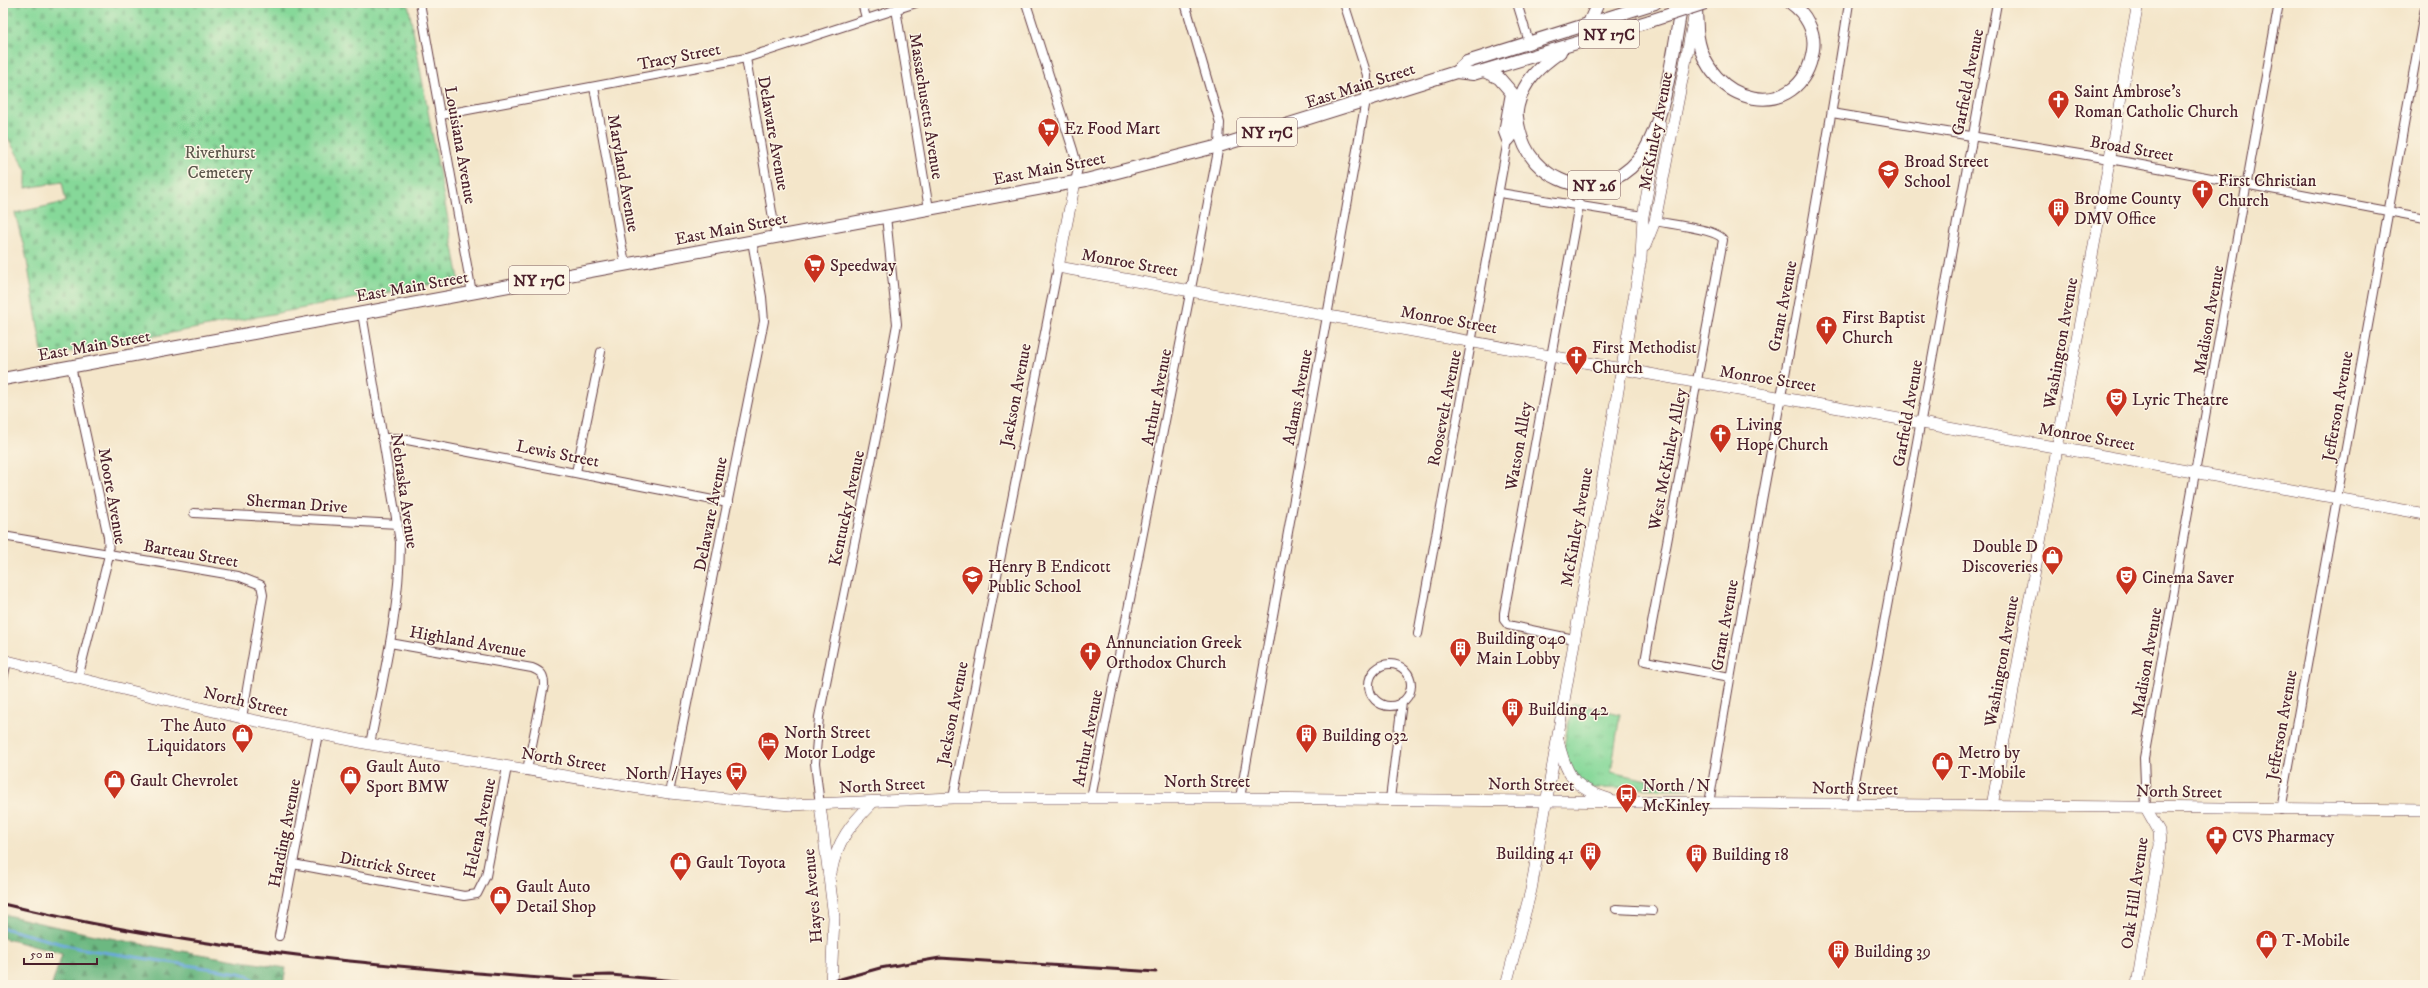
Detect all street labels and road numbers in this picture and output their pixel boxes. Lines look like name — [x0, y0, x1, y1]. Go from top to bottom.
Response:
road number: NY 17C — [1579, 20, 1639, 48]
street label: Garfield Avenue — [1947, 27, 1989, 137]
street label: Massachusetts Avenue — [904, 32, 948, 181]
street label: Tracy Street — [636, 38, 723, 76]
street label: East Main Street — [1303, 58, 1418, 114]
street label: McKinley Avenue — [1634, 70, 1678, 192]
street label: Delaware Avenue — [752, 74, 794, 192]
street label: Louisiana Avenue — [439, 85, 481, 206]
street label: Maryland Avenue — [602, 113, 644, 234]
road number: NY 17C — [1237, 118, 1297, 146]
street label: Broad Street — [2088, 131, 2176, 167]
street label: East Main Street — [991, 147, 1108, 191]
road number: NY 26 — [1568, 171, 1620, 199]
street label: East Main Street — [673, 207, 790, 251]
street label: Monroe Street — [1080, 244, 1180, 282]
street label: Grant Avenue — [1763, 259, 1803, 354]
street label: Madison Avenue — [2189, 264, 2229, 377]
street label: East Main Street — [354, 266, 471, 308]
road number: NY 17C — [509, 266, 569, 294]
street label: Washington Avenue — [2038, 276, 2083, 412]
street label: Monroe Street — [1399, 301, 1499, 339]
street label: East Main Street — [36, 325, 153, 367]
street label: Jackson Avenue — [995, 342, 1037, 451]
street label: Arthur Avenue — [1137, 347, 1177, 448]
street label: Adams Avenue — [1278, 347, 1318, 447]
street label: Roosevelt Avenue — [1423, 348, 1467, 468]
street label: Jefferson Avenue — [2317, 349, 2359, 465]
street label: Garfield Avenue — [1888, 358, 1928, 468]
street label: Monroe Street — [1718, 360, 1818, 398]
street label: West McKinley Alley — [1643, 385, 1693, 533]
street label: Watson Alley — [1500, 399, 1538, 493]
street label: Monroe Street — [2037, 418, 2137, 456]
street label: Nebraska Avenue — [385, 432, 423, 550]
street label: Lewis Street — [514, 435, 602, 473]
street label: Moore Avenue — [93, 446, 131, 546]
street label: Kentucky Avenue — [824, 448, 870, 568]
street label: Delaware Avenue — [689, 455, 733, 573]
street label: McKinley Avenue — [1556, 466, 1598, 588]
street label: Sherman Drive — [246, 489, 348, 519]
street label: Barteau Street — [142, 535, 241, 573]
street label: Grant Avenue — [1706, 578, 1744, 673]
street label: Washington Avenue — [1979, 594, 2024, 730]
street label: Madison Avenue — [2127, 606, 2167, 719]
street label: Highland Avenue — [408, 621, 528, 663]
street label: Jackson Avenue — [932, 660, 974, 769]
street label: Jefferson Avenue — [2261, 668, 2303, 784]
street label: North Street — [201, 682, 291, 723]
street label: Arthur Avenue — [1068, 688, 1108, 789]
street label: North Street — [519, 742, 609, 778]
street label: North Street — [1164, 771, 1251, 793]
street label: North Street — [838, 773, 926, 799]
street label: North Street — [1488, 773, 1575, 797]
street label: Helena Avenue — [459, 776, 501, 880]
street label: Harding Avenue — [264, 777, 306, 890]
street label: North Street — [1812, 777, 1899, 801]
street label: North Street — [2136, 780, 2223, 804]
street label: Oak Hill Avenue — [2116, 836, 2154, 951]
street label: Dittrick Street — [338, 847, 439, 887]
street label: Hayes Avenue — [798, 848, 828, 944]

